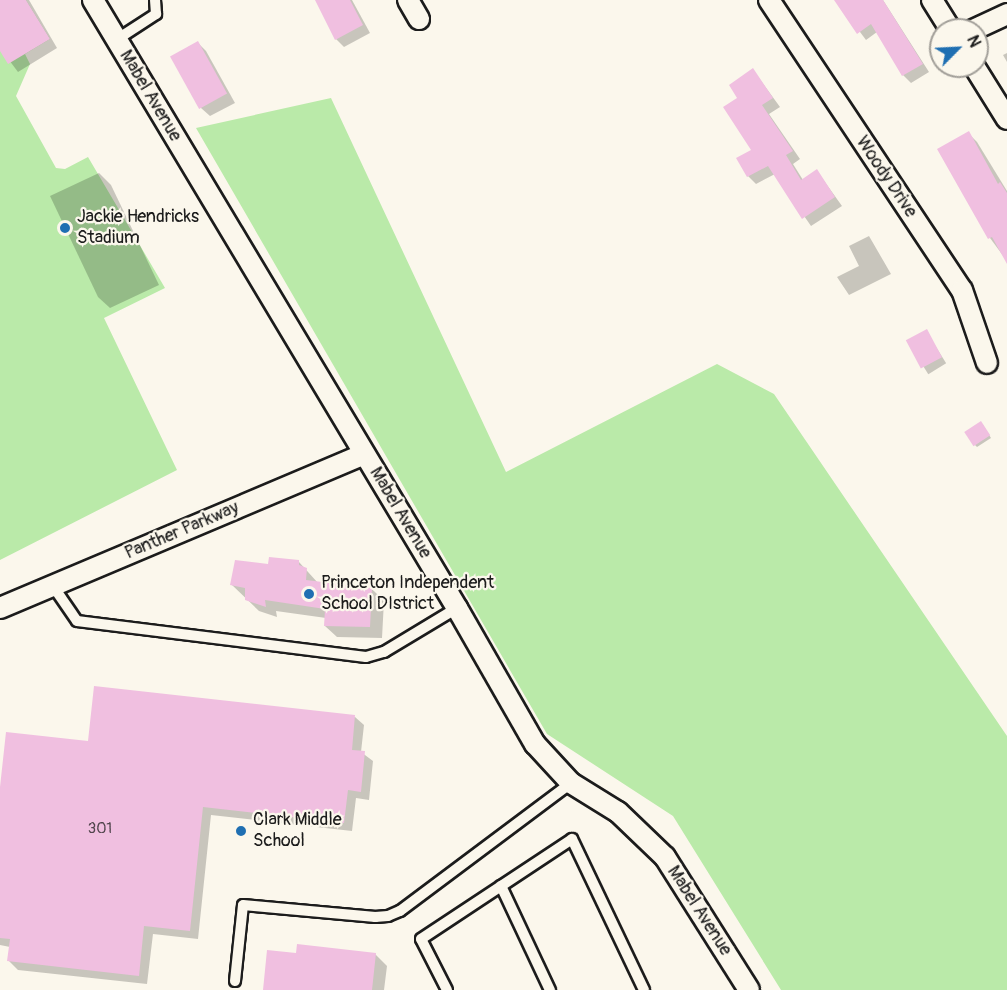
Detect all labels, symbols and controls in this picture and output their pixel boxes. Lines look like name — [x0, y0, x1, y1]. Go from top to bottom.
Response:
north arrow — [929, 18, 989, 78]
text: N — [962, 32, 985, 50]
street label: Mabel Avenue — [114, 46, 186, 146]
street label: Woody Drive — [851, 132, 921, 222]
place label: Jackie Hendricks Stadium — [77, 207, 199, 250]
marker: Jackie Hendricks Stadium — [58, 221, 72, 235]
street label: Mabel Avenue — [364, 463, 436, 563]
street label: Panther Parkway — [122, 497, 242, 565]
place label: Princeton Independent School DIstrict — [321, 573, 494, 616]
marker: Princeton Independent School DIstrict — [302, 587, 316, 601]
place label: Clark Middle School — [253, 810, 342, 852]
house number: 301 — [88, 820, 112, 838]
marker: Clark Middle School — [234, 824, 248, 838]
street label: Mabel Avenue — [662, 862, 736, 960]

